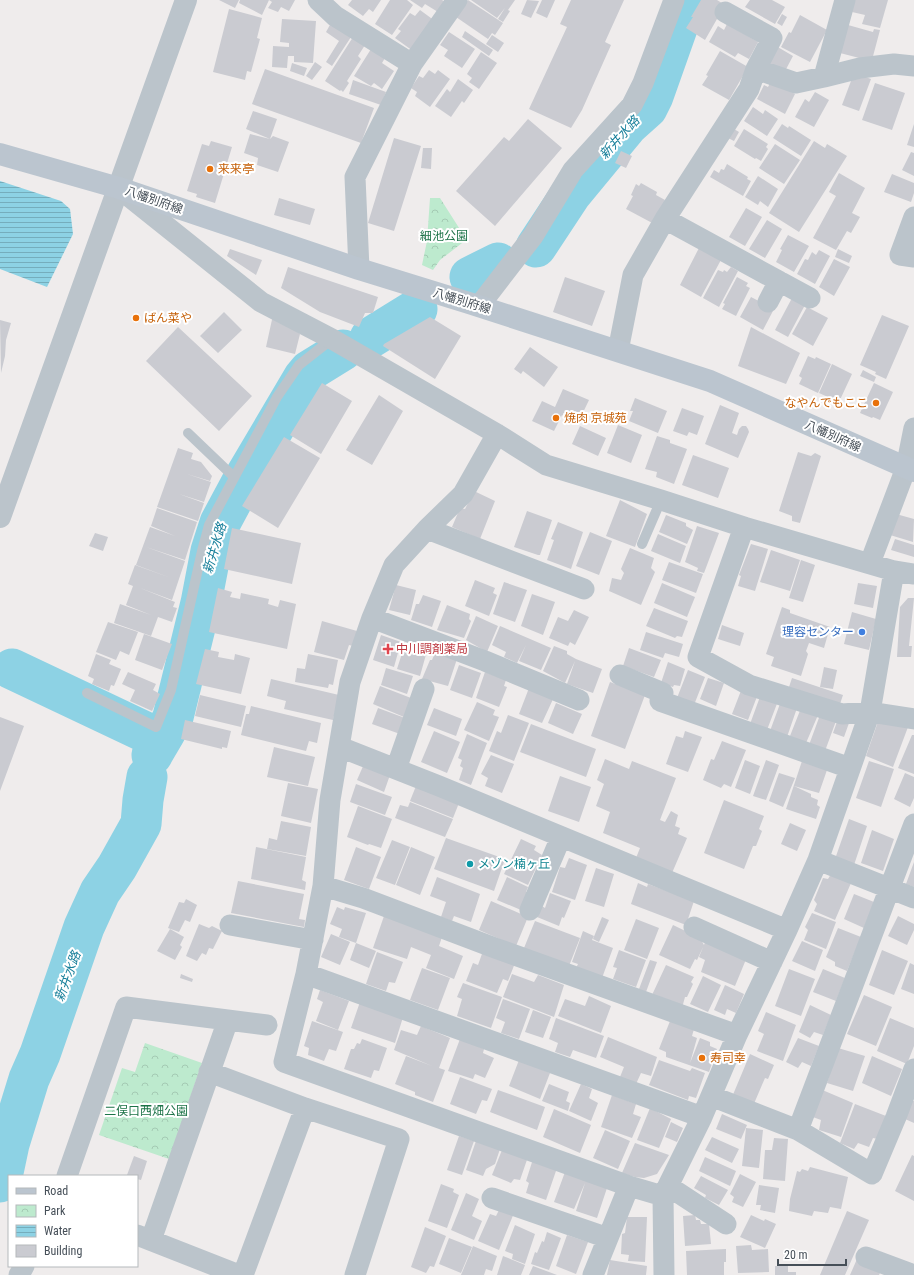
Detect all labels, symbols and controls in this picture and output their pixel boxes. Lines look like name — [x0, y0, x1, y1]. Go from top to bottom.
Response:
water label: 新井水路 — [596, 112, 643, 162]
place label: 来来亭 — [218, 162, 254, 176]
marker: 来来亭 — [205, 164, 215, 174]
street label: 八幡別府線 — [123, 184, 185, 216]
park label: 細池公園 — [420, 229, 468, 243]
street label: 八幡別府線 — [431, 286, 493, 316]
place label: ばん菜や — [144, 311, 192, 325]
marker: ばん菜や — [131, 313, 141, 323]
place label: なやんでもここ — [785, 396, 868, 410]
marker: なやんでもここ — [871, 398, 881, 408]
place label: 焼肉 京城苑 — [564, 411, 627, 425]
marker: 焼肉 京城苑 — [551, 413, 561, 423]
street label: 八幡別府線 — [803, 417, 863, 455]
water label: 新井水路 — [200, 520, 230, 575]
place label: 理容センター — [782, 625, 854, 639]
marker: 理容センター — [857, 627, 867, 637]
place label: 中川調剤薬局 — [396, 642, 468, 656]
marker: 中川調剤薬局 — [383, 644, 393, 654]
place label: メゾン楠ヶ丘 — [478, 857, 550, 871]
marker: メゾン楠ヶ丘 — [465, 859, 475, 869]
water label: 新井水路 — [52, 948, 84, 1003]
place label: 寿司幸 — [710, 1051, 746, 1065]
marker: 寿司幸 — [697, 1053, 707, 1063]
park label: 二俣口西畑公園 — [104, 1104, 188, 1118]
legend — [8, 1175, 138, 1267]
text: Road — [44, 1184, 68, 1198]
text: Park — [44, 1204, 66, 1218]
text: Water — [44, 1224, 72, 1238]
scale bar — [778, 1241, 846, 1267]
text: Building — [44, 1244, 82, 1258]
text: 20 m — [784, 1248, 808, 1262]

